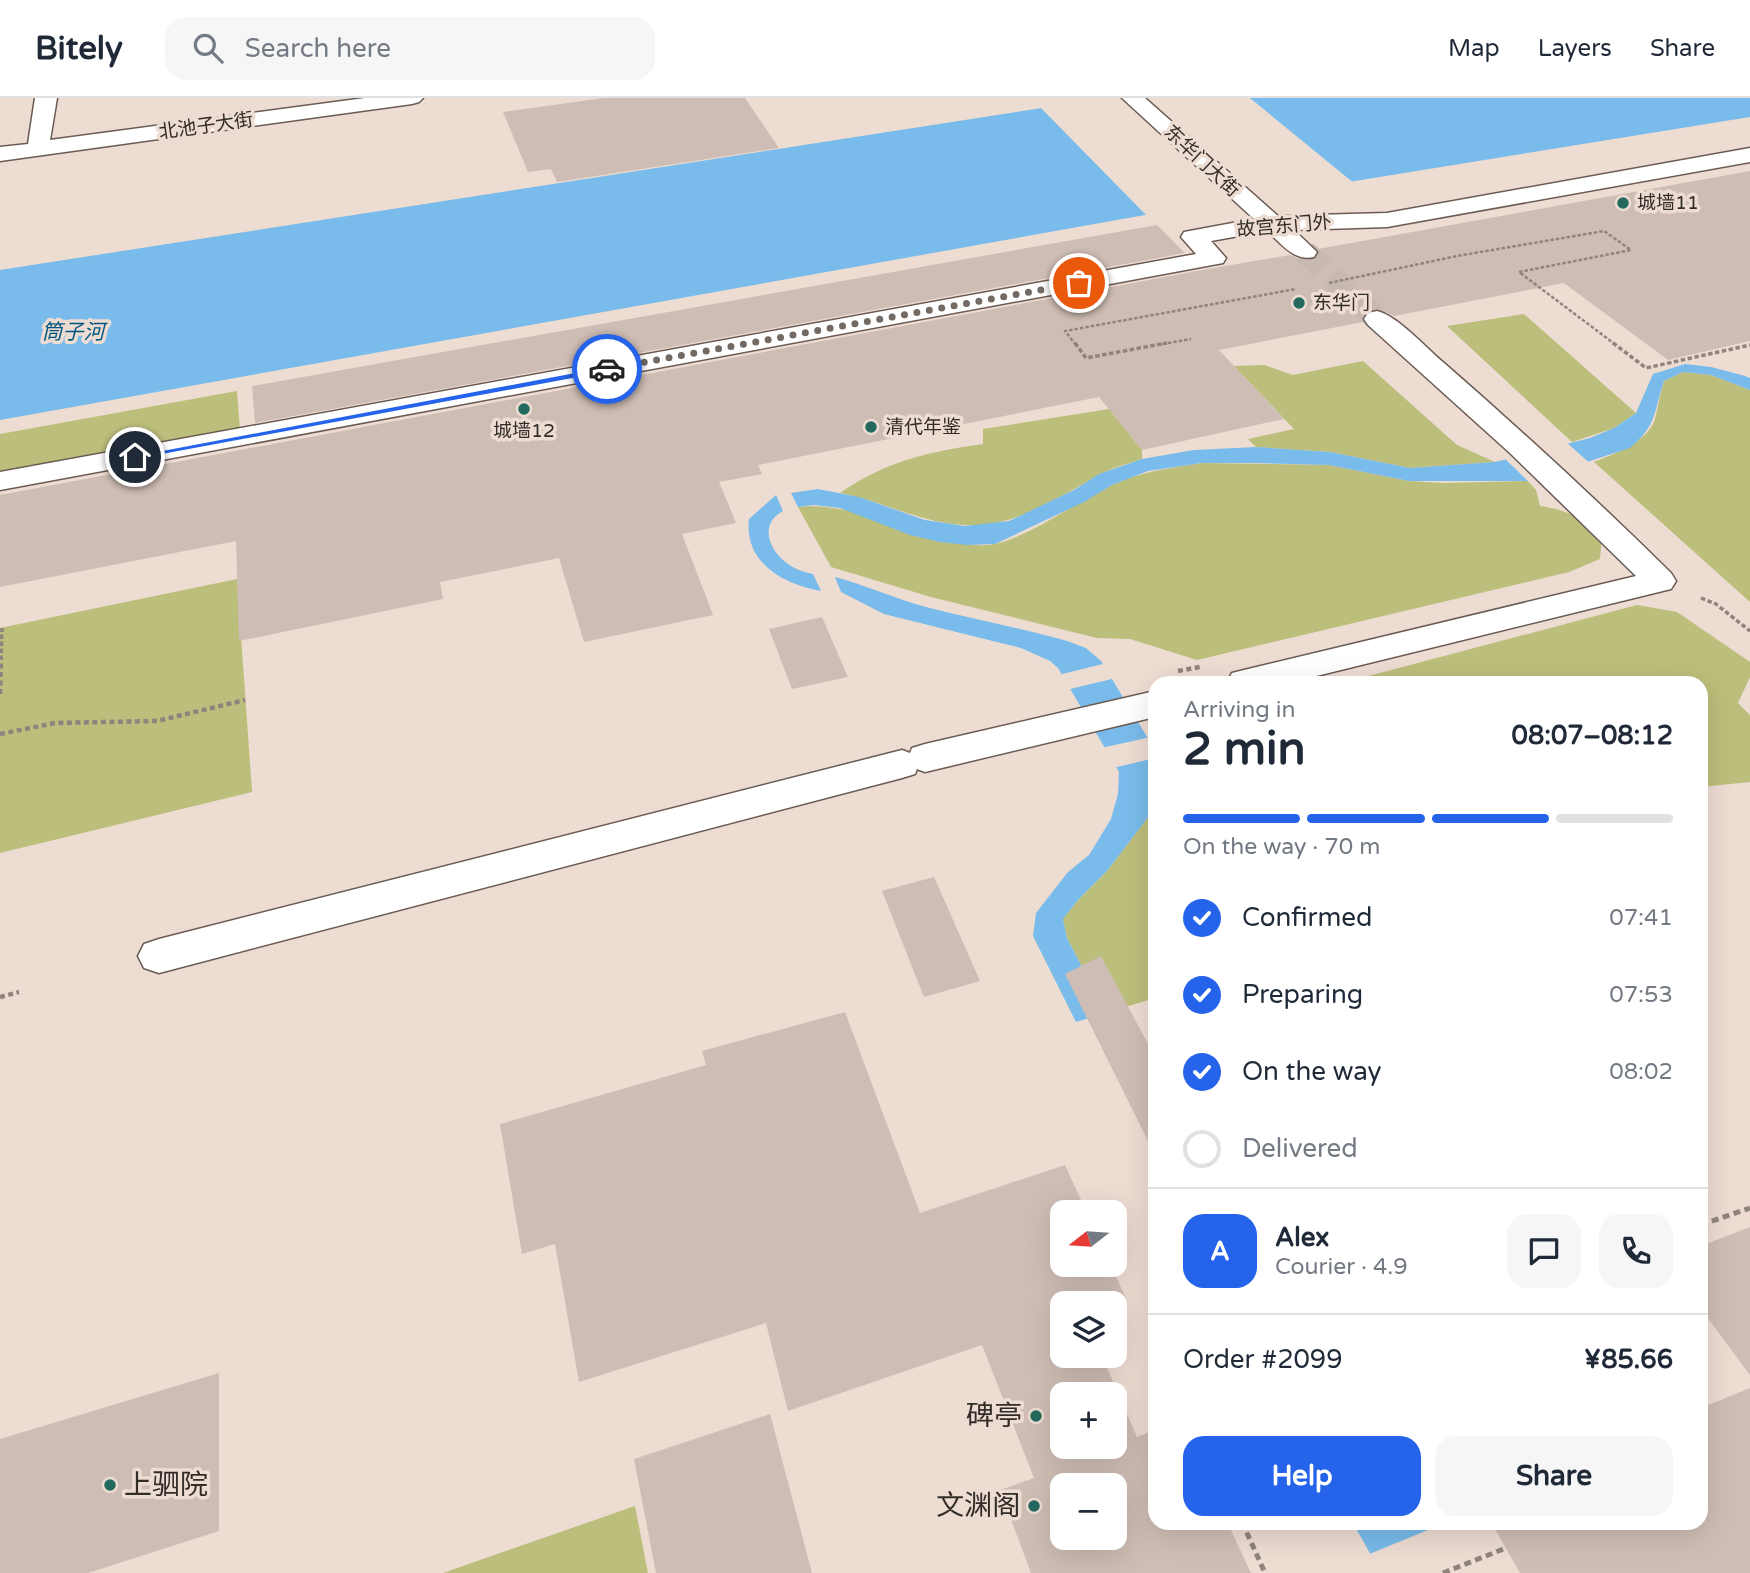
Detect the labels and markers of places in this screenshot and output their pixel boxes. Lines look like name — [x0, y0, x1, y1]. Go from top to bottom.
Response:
place label: 城墙11 — [1637, 192, 1699, 214]
marker: 城墙11 — [1615, 195, 1631, 211]
pin — [1049, 253, 1109, 313]
place label: 东华门 — [1313, 292, 1370, 314]
marker: 东华门 — [1291, 295, 1307, 311]
marker: 城墙12 — [516, 401, 532, 417]
place label: 清代年鉴 — [885, 416, 961, 438]
marker: 清代年鉴 — [863, 419, 879, 435]
place label: 城墙12 — [493, 420, 555, 442]
pin — [105, 427, 165, 487]
place label: 碑亭 — [966, 1399, 1022, 1433]
marker: 碑亭 — [1028, 1408, 1044, 1424]
place label: 上驷院 — [124, 1468, 208, 1502]
marker: 上驷院 — [102, 1477, 118, 1493]
place label: 文渊阁 — [936, 1489, 1020, 1523]
marker: 文渊阁 — [1026, 1498, 1042, 1514]

